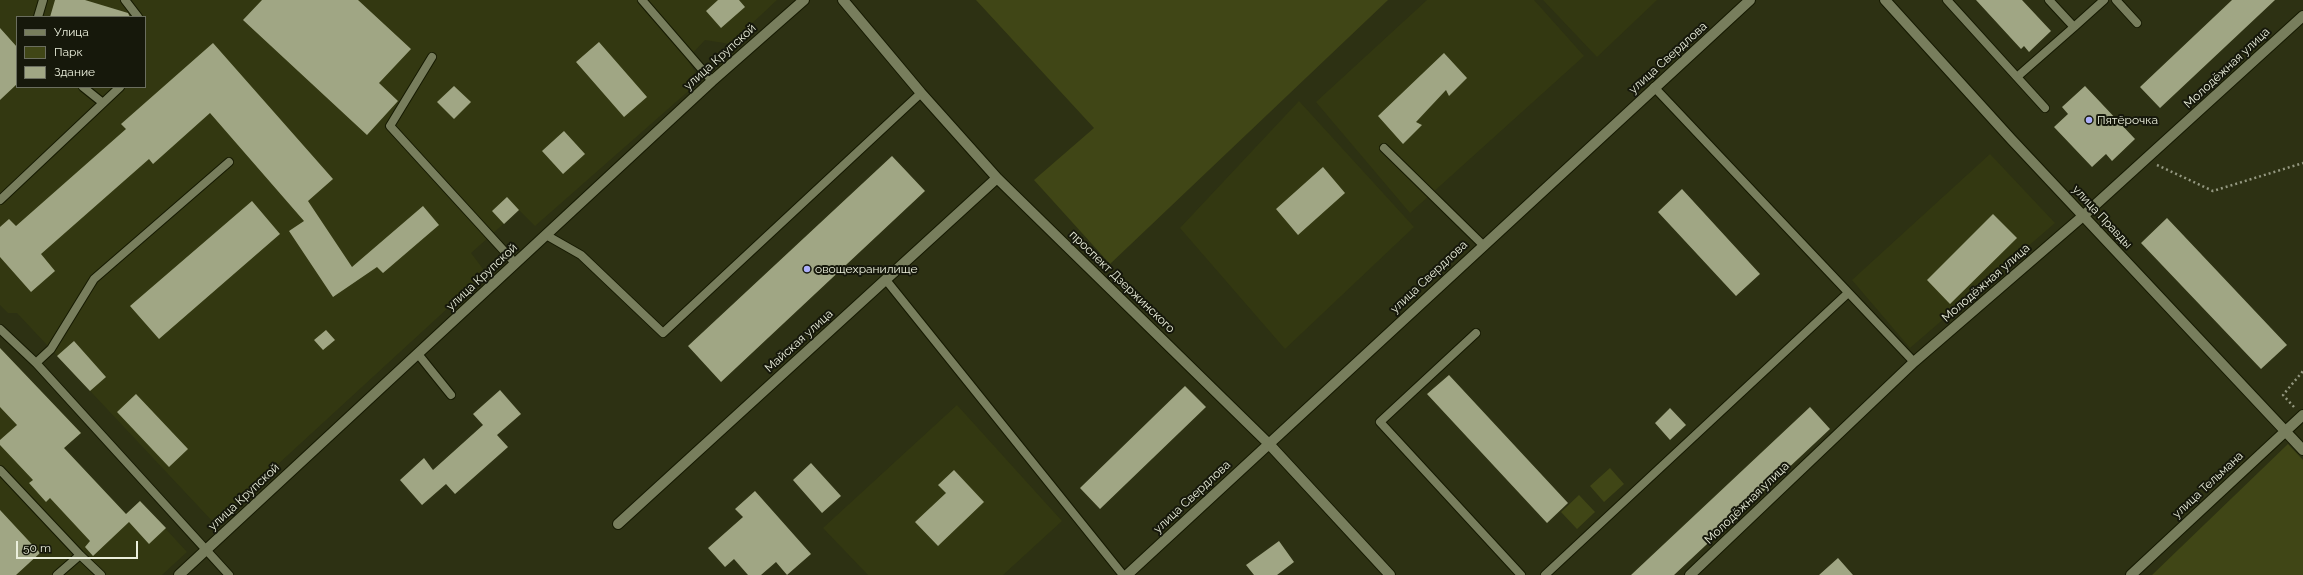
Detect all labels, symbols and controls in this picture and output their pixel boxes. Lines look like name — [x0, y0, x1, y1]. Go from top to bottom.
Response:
legend — [16, 16, 146, 88]
street label: улица Свердлова — [1626, 19, 1710, 97]
street label: улица Крупской — [681, 21, 759, 93]
text: Улица — [54, 25, 89, 39]
street label: Молодёжная улица — [2181, 25, 2273, 111]
text: Парк — [54, 45, 83, 59]
text: Здание — [54, 65, 95, 79]
place label: Пятёрочка — [2097, 113, 2158, 127]
marker: Пятёрочка — [2084, 115, 2094, 125]
street label: улица Правды — [2069, 182, 2135, 252]
street label: проспект Дзержинского — [1066, 228, 1178, 336]
street label: улица Свердлова — [1388, 238, 1470, 316]
street label: улица Крупской — [443, 240, 521, 314]
street label: Молодёжная улица — [1939, 241, 2033, 325]
place label: овощехранилище — [815, 262, 918, 276]
marker: овощехранилище — [802, 264, 812, 274]
street label: Майская улица — [762, 307, 836, 375]
street label: улица Тельмана — [2170, 449, 2246, 521]
street label: улица Свердлова — [1151, 458, 1233, 536]
street label: Молодёжная улица — [1702, 459, 1792, 547]
street label: улица Крупской — [205, 460, 283, 534]
scale bar — [18, 533, 140, 559]
text: 50 m — [23, 541, 51, 555]

